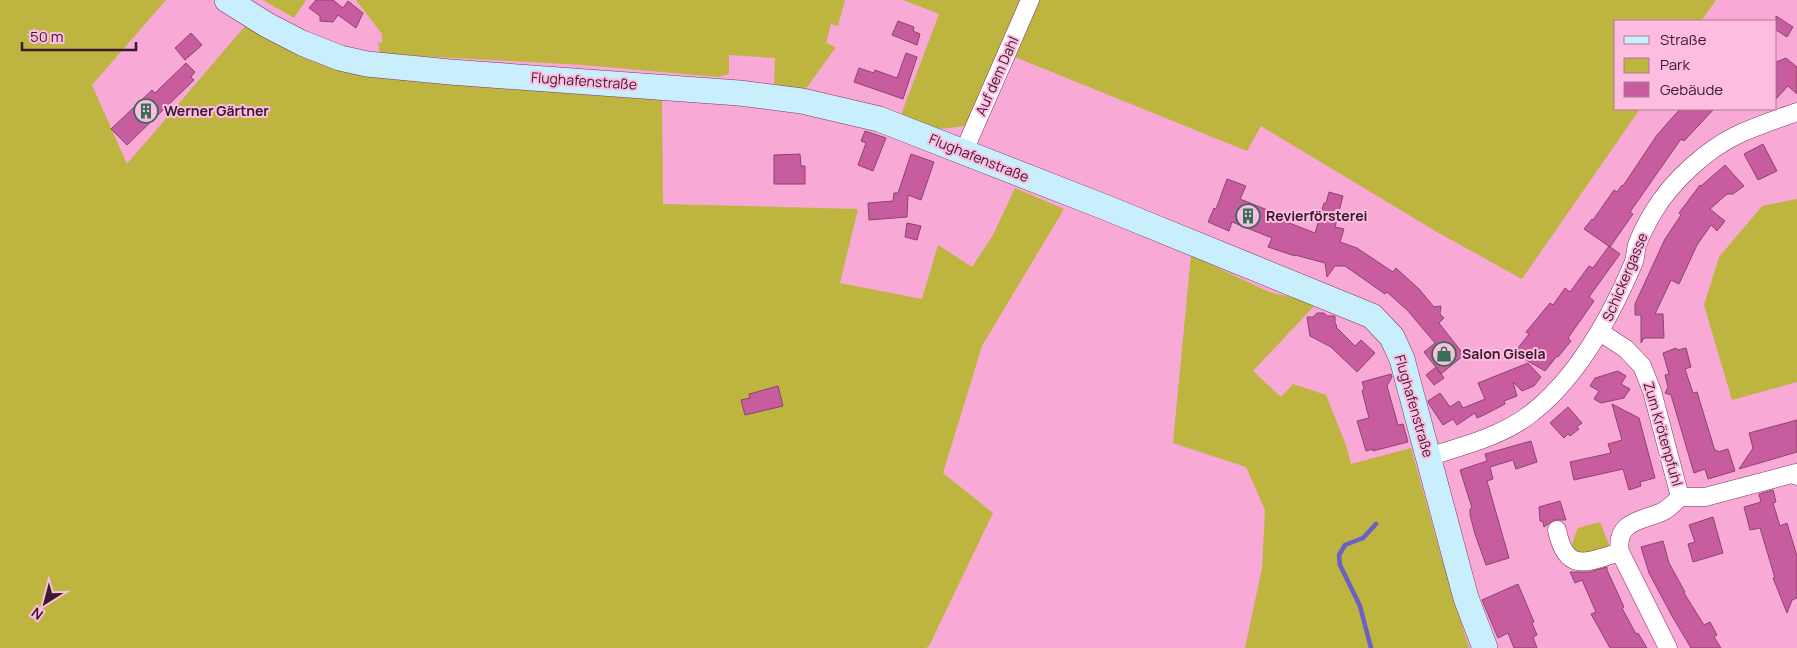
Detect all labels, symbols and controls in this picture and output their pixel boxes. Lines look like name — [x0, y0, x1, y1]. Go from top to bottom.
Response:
scale bar — [22, 20, 136, 52]
legend — [1614, 20, 1777, 110]
text: 50 m — [30, 26, 64, 47]
text: Straße — [1660, 29, 1707, 50]
street label: Auf dem Dahl — [971, 33, 1022, 118]
text: Park — [1660, 54, 1690, 75]
street label: Flughafenstraße — [530, 67, 638, 94]
text: Gebäude — [1660, 79, 1723, 100]
building icon: Werner Gärtner — [133, 98, 159, 124]
place label: Werner Gärtner — [164, 101, 269, 120]
street label: Flughafenstraße — [926, 129, 1032, 186]
building icon: Revierförsterei — [1235, 203, 1261, 229]
place label: Revierförsterei — [1266, 206, 1368, 225]
street label: Schickergasse — [1597, 230, 1652, 324]
shop icon: Salon Gisela — [1431, 341, 1457, 367]
place label: Salon Gisela — [1462, 344, 1546, 363]
street label: Flughafenstraße — [1391, 352, 1438, 459]
street label: Zum Krötenpfuhl — [1639, 379, 1687, 488]
north arrow — [20, 578, 70, 628]
text: N — [27, 603, 47, 625]

